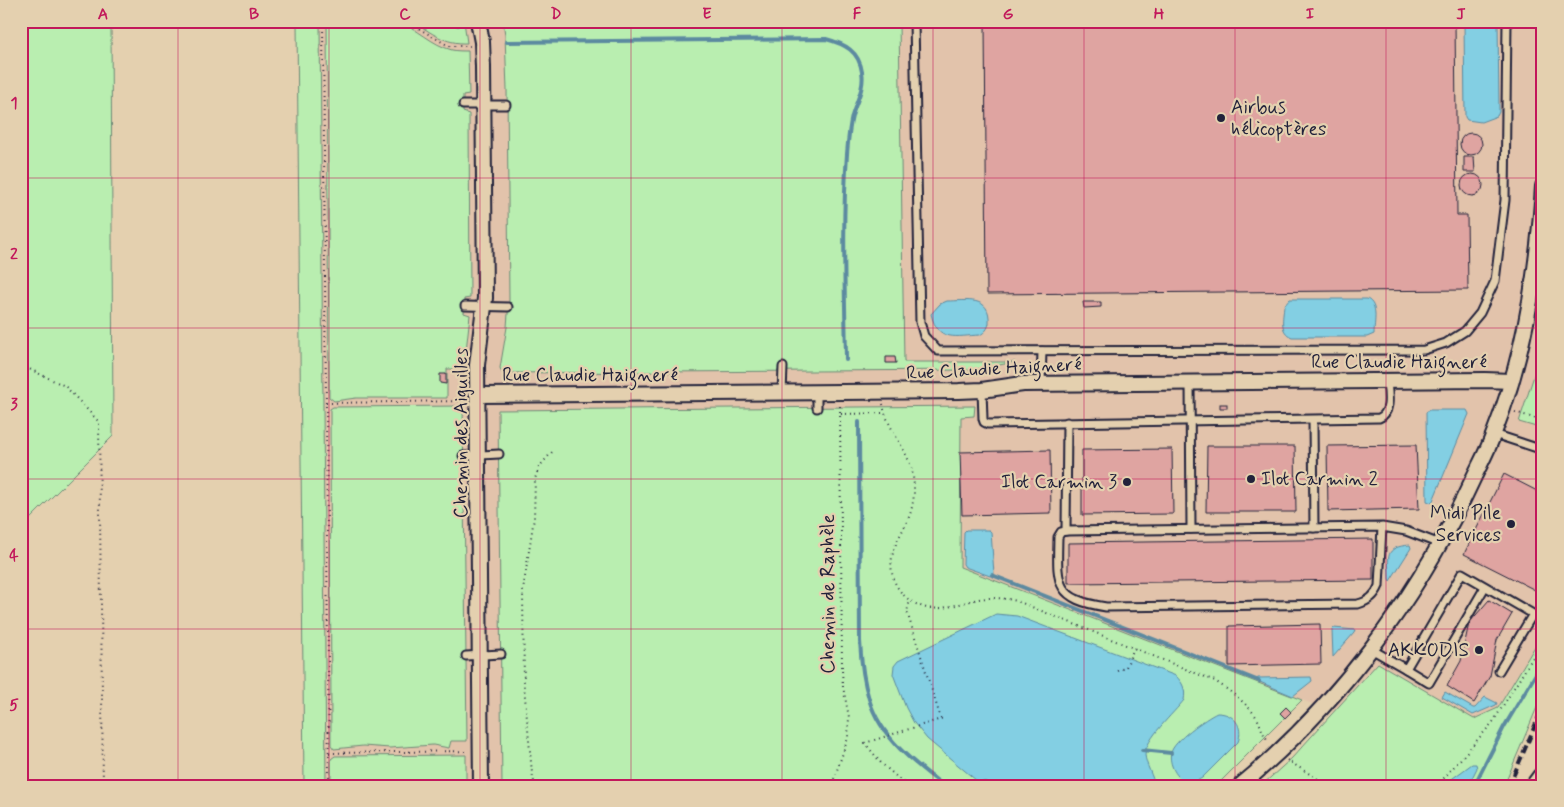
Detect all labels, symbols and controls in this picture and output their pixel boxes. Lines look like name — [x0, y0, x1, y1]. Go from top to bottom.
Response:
text: A — [98, 4, 108, 25]
text: B — [249, 4, 259, 25]
text: C — [399, 4, 411, 25]
text: D — [550, 4, 562, 25]
text: E — [702, 4, 712, 25]
text: F — [853, 4, 862, 25]
text: G — [1003, 4, 1014, 25]
text: H — [1154, 4, 1165, 25]
text: I — [1306, 4, 1315, 25]
text: J — [1456, 4, 1466, 25]
text: 1 — [10, 93, 18, 114]
place label: Airbus hélicoptères — [1231, 95, 1326, 142]
marker: Airbus hélicoptères — [1215, 112, 1227, 124]
text: 2 — [10, 244, 18, 265]
street label: Chemin des Aiguilles — [449, 347, 475, 518]
street label: Rue Claudie Haigneré — [1311, 350, 1487, 378]
street label: Rue Claudie Haigneré — [906, 352, 1083, 389]
street label: Rue Claudie Haigneré — [502, 363, 678, 391]
text: 3 — [10, 394, 18, 415]
place label: Ilot Carmin 2 — [1261, 467, 1378, 492]
place label: Ilot Carmin 3 — [1001, 470, 1117, 495]
marker: Ilot Carmin 2 — [1245, 473, 1257, 485]
marker: Ilot Carmin 3 — [1121, 476, 1133, 488]
place label: Midi Pile Services — [1430, 501, 1501, 548]
street label: Chemin de Raphèle — [816, 514, 841, 674]
marker: Midi Pile Services — [1505, 518, 1517, 530]
text: 4 — [9, 545, 19, 566]
place label: AKKODIS — [1388, 638, 1469, 663]
marker: AKKODIS — [1473, 644, 1485, 656]
text: 5 — [9, 695, 19, 716]

